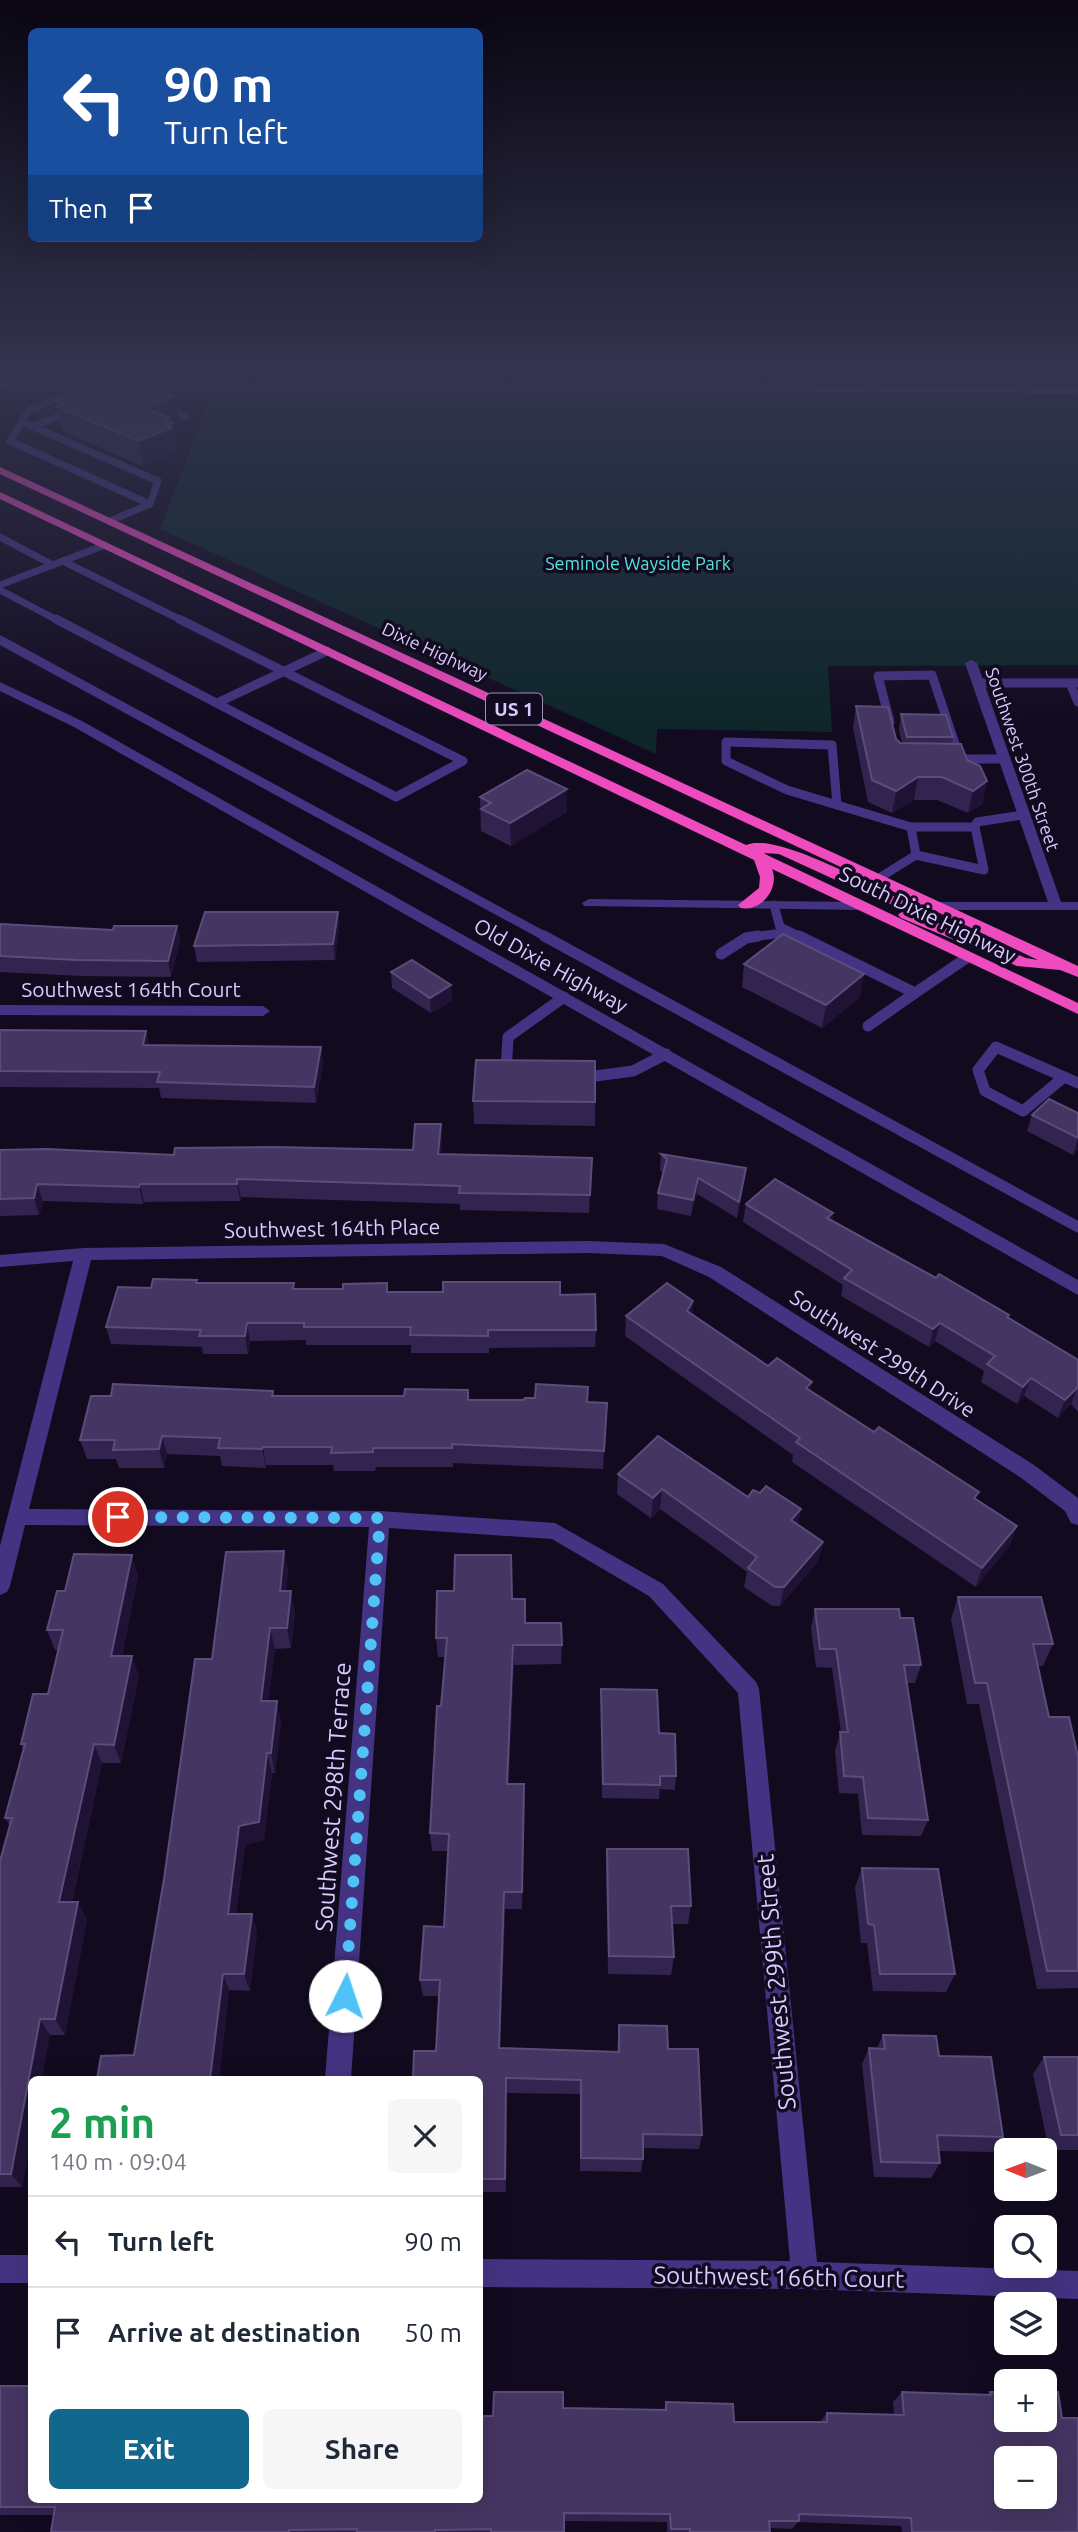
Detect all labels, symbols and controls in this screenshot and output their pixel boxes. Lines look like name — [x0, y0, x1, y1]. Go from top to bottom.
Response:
icon: left — [49, 56, 140, 147]
text: 90 m — [164, 56, 273, 111]
text: Turn left — [164, 114, 288, 150]
icon: arrive — [122, 189, 160, 227]
text: Then — [49, 194, 108, 223]
park label: Seminole Wayside Park — [545, 553, 731, 573]
street label: Dixie Highway — [379, 618, 491, 684]
street label: Southwest 300th Street — [982, 665, 1064, 853]
road number: US 1 — [486, 694, 542, 724]
street label: South Dixie Highway — [836, 861, 1020, 967]
street label: Old Dixie Highway — [470, 913, 632, 1017]
street label: Southwest 164th Court — [21, 977, 241, 1001]
street label: Southwest 164th Place — [224, 1214, 440, 1242]
street label: Southwest 299th Drive — [786, 1284, 980, 1422]
pin — [88, 1487, 148, 1547]
icon: arrive — [99, 1498, 137, 1536]
street label: Southwest 298th Terrace — [310, 1661, 356, 1933]
street label: Southwest 299th Street — [751, 1852, 801, 2111]
position arrow — [308, 1959, 382, 2033]
text: 2 min — [49, 2099, 155, 2146]
button: close — [388, 2099, 462, 2173]
north arrow — [994, 2138, 1057, 2202]
map controls — [994, 2138, 1057, 2509]
text: 140 m · 09:04 — [49, 2149, 187, 2174]
button: search — [994, 2215, 1057, 2278]
icon: left — [49, 2223, 87, 2261]
text: Turn left — [108, 2227, 214, 2256]
text: 90 m — [404, 2227, 462, 2256]
street label: Southwest 166th Court — [653, 2261, 905, 2293]
button: layers — [994, 2292, 1057, 2355]
icon: arrive — [49, 2314, 87, 2352]
text: Arrive at destination — [108, 2318, 361, 2347]
text: 50 m — [404, 2318, 462, 2347]
button: + — [994, 2369, 1057, 2432]
button: Exit — [49, 2409, 249, 2489]
button: Share — [263, 2409, 462, 2489]
button: − — [994, 2446, 1057, 2509]

